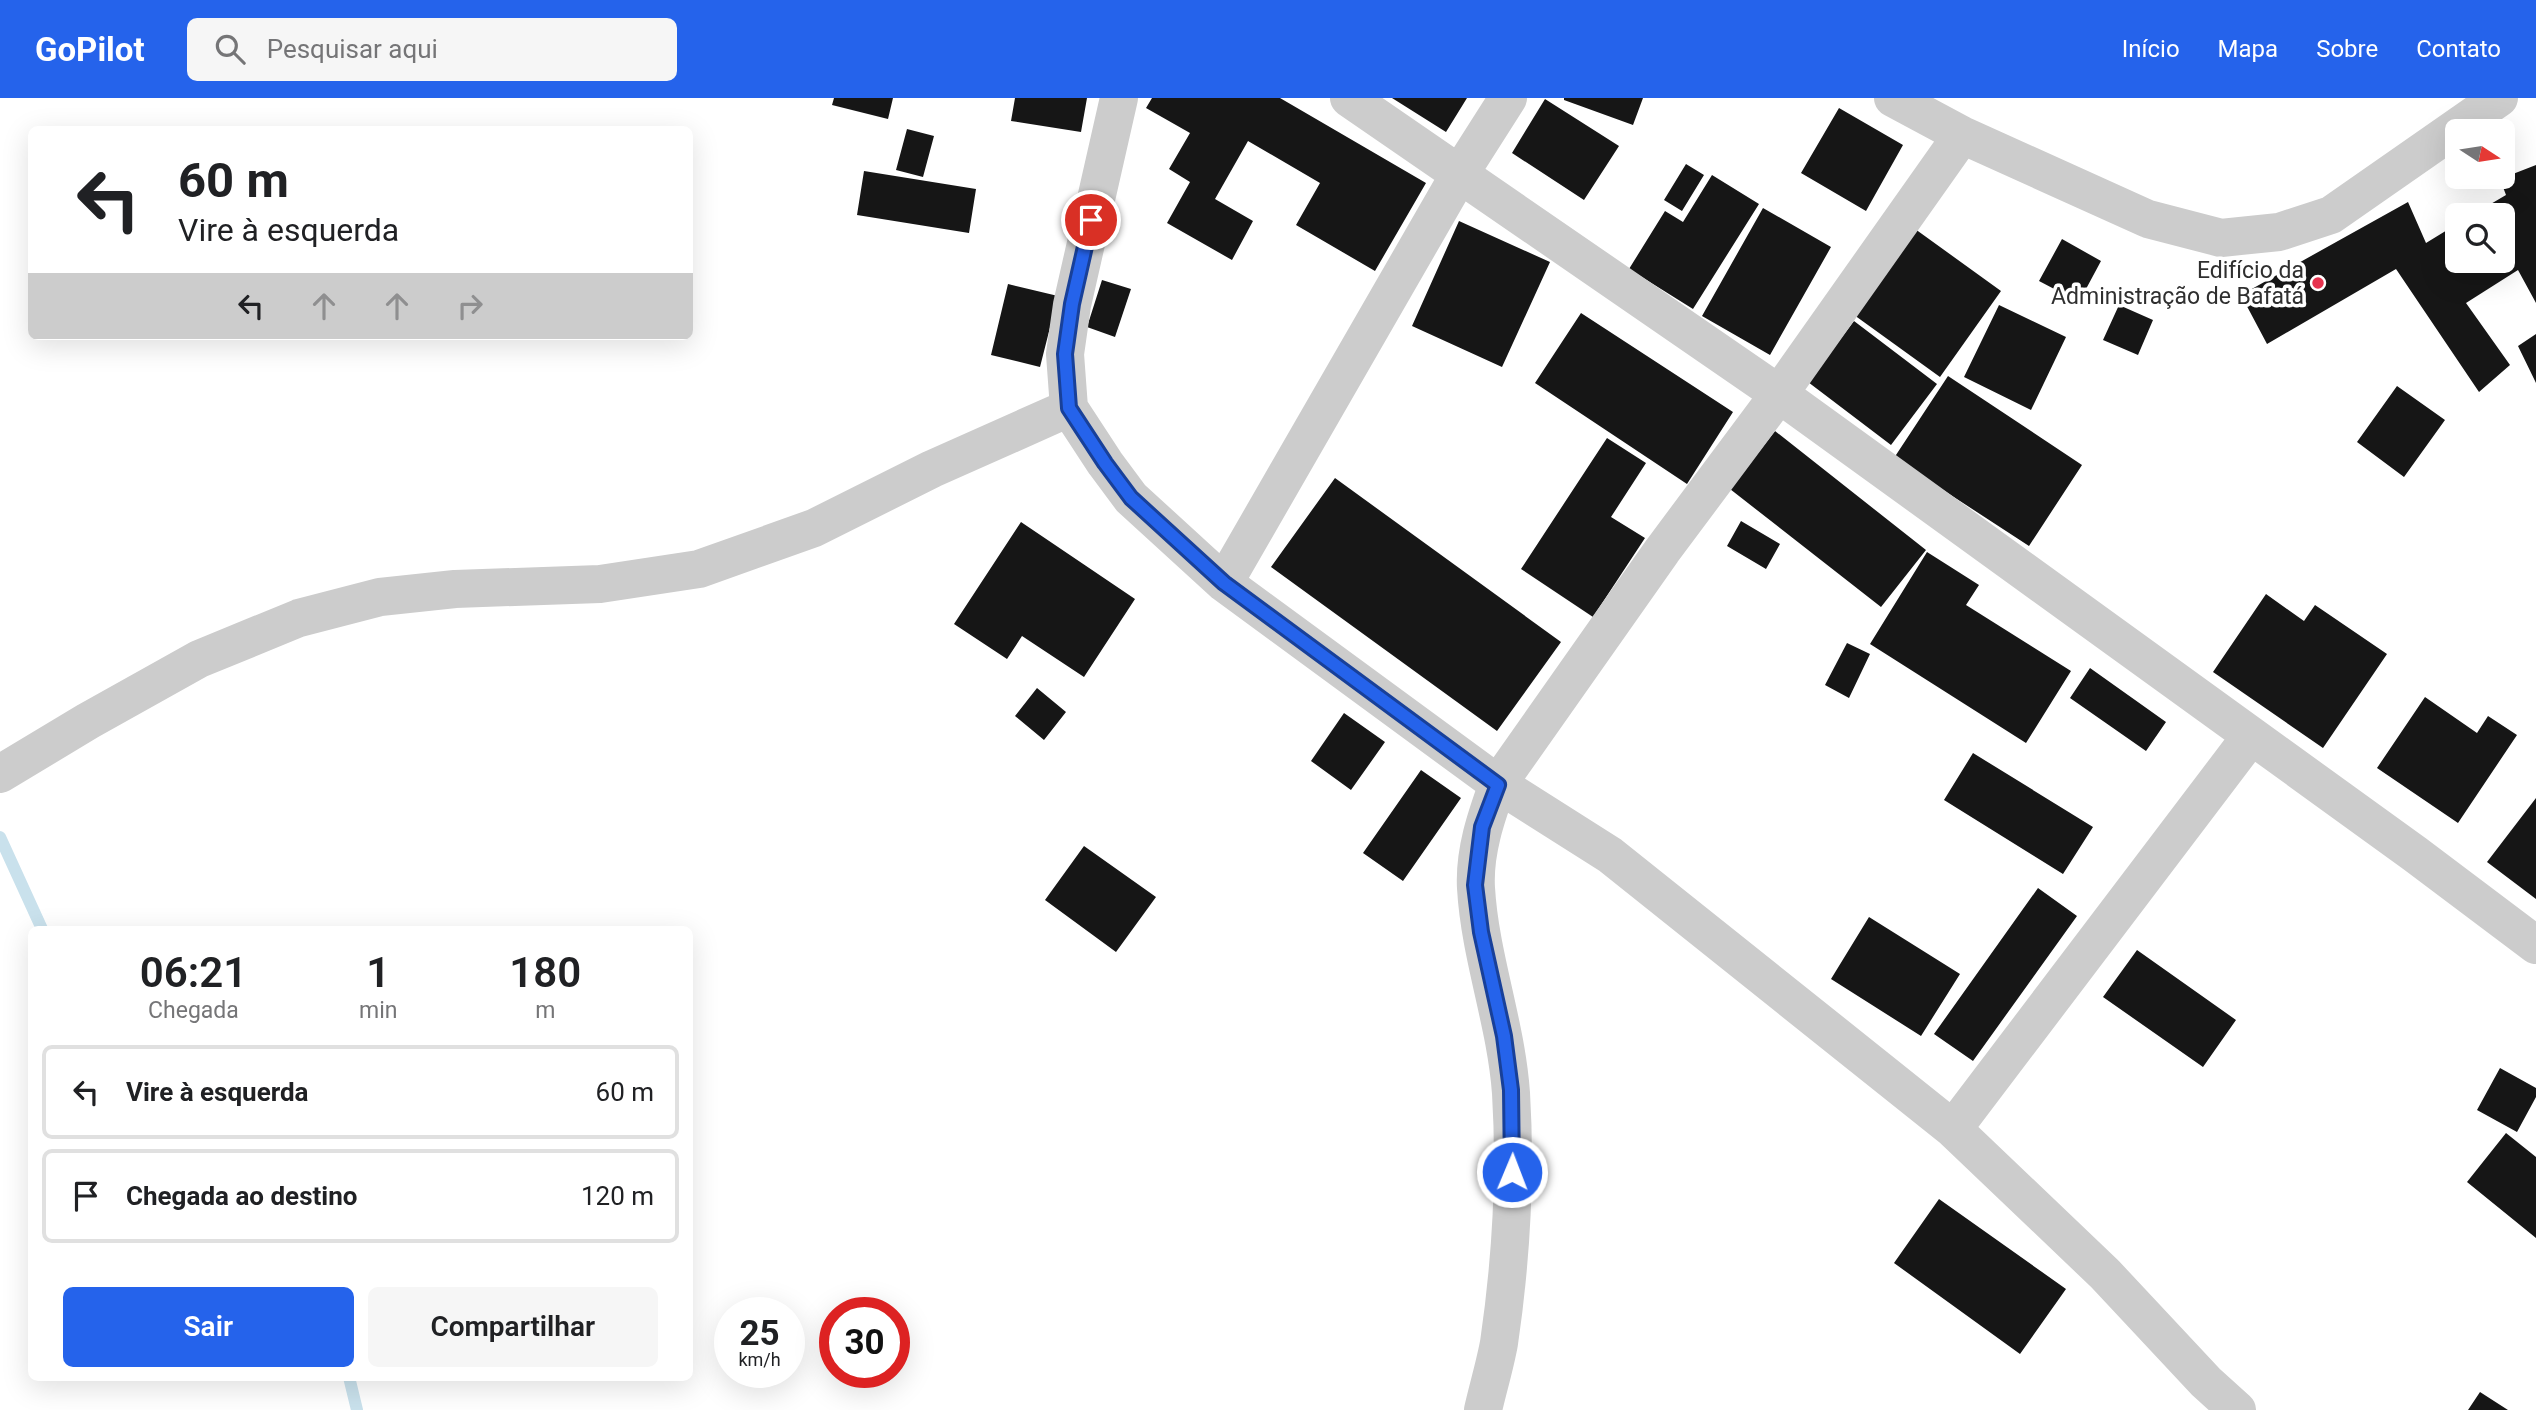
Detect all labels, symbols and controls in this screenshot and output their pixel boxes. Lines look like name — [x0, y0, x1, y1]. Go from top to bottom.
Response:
search box — [187, 18, 677, 81]
text: GoPilot — [35, 30, 145, 69]
icon: search — [211, 30, 249, 68]
text: Pesquisar aqui — [267, 34, 438, 64]
text: Início — [2122, 35, 2180, 63]
text: Mapa — [2218, 35, 2278, 63]
text: Sobre — [2316, 35, 2378, 63]
text: Contato — [2416, 35, 2501, 63]
north arrow — [2445, 119, 2515, 189]
map controls — [2445, 119, 2515, 273]
text: 60 m — [178, 152, 289, 209]
icon: left — [63, 154, 154, 245]
pin — [1061, 190, 1121, 250]
icon: arrive — [1072, 201, 1110, 239]
button: search — [2445, 203, 2515, 273]
text: Vire à esquerda — [178, 211, 399, 249]
place label: Edifício da Administração de Bafatá — [2051, 257, 2304, 310]
marker: Edifício da Administração de Bafatá — [2310, 275, 2326, 291]
icon: left — [232, 287, 270, 325]
icon: ahead — [305, 287, 343, 325]
icon: ahead — [378, 287, 416, 325]
icon: right — [451, 287, 489, 325]
text: 06:21 — [140, 948, 247, 997]
text: 1 — [366, 948, 390, 997]
text: 180 — [509, 948, 581, 997]
text: Chegada — [148, 997, 239, 1024]
text: min — [359, 997, 397, 1024]
text: m — [535, 997, 555, 1024]
icon: left — [67, 1073, 105, 1111]
text: Vire à esquerda — [126, 1077, 309, 1107]
text: 60 m — [596, 1077, 654, 1107]
position arrow — [1475, 1135, 1549, 1209]
icon: arrive — [67, 1177, 105, 1215]
text: Chegada ao destino — [126, 1181, 357, 1211]
text: 120 m — [581, 1181, 654, 1211]
button: Sair — [63, 1287, 354, 1367]
button: Compartilhar — [368, 1287, 658, 1367]
speed limit sign: 30 — [819, 1297, 910, 1388]
text: 25 — [739, 1313, 780, 1354]
text: km/h — [738, 1349, 781, 1370]

